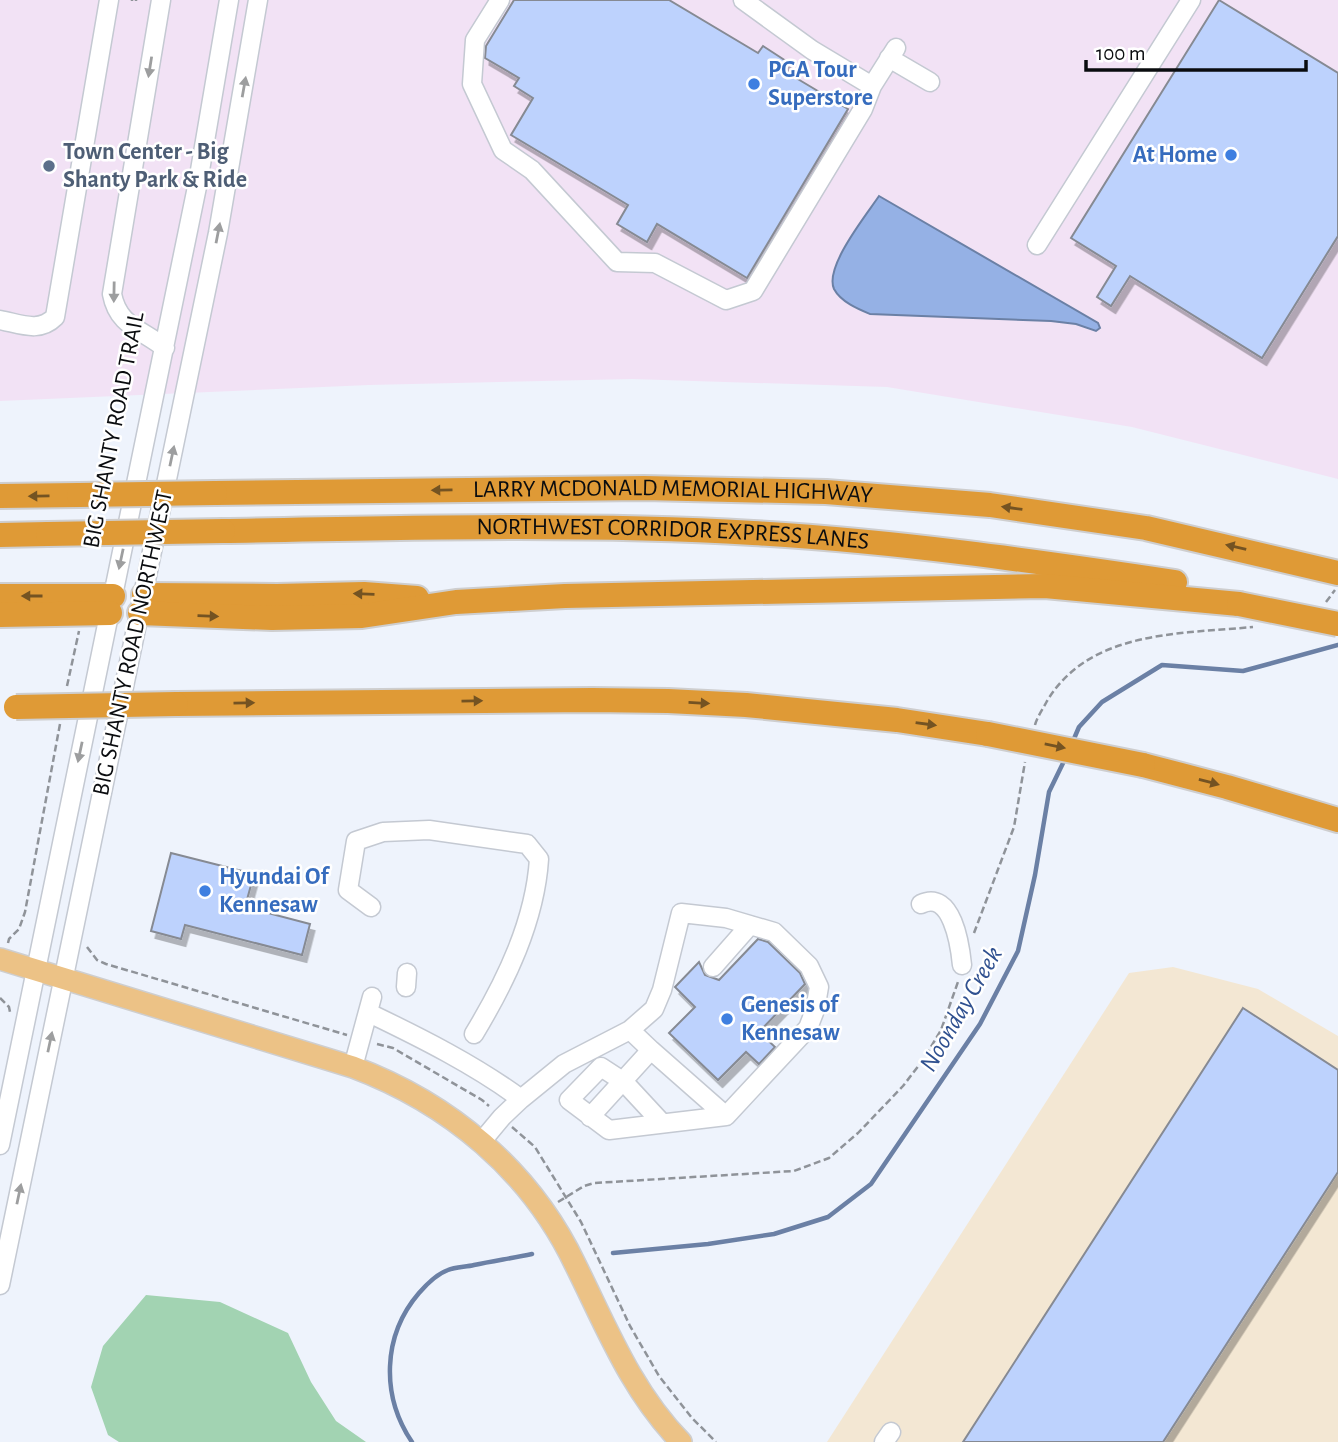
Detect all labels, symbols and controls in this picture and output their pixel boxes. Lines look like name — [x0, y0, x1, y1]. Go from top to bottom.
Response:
scale bar — [1086, 28, 1306, 72]
text: 100 m — [1096, 43, 1146, 64]
one-way arrow — [144, 56, 155, 78]
place label: PGA Tour Superstore — [768, 58, 873, 110]
one-way arrow — [239, 76, 250, 98]
marker: PGA Tour Superstore — [746, 76, 762, 92]
place label: Town Center - Big Shanty Park & Ride — [63, 140, 247, 192]
place label: At Home — [1133, 143, 1217, 167]
marker: At Home — [1223, 147, 1239, 163]
marker: Town Center - Big Shanty Park & Ride — [41, 158, 57, 174]
one-way arrow — [212, 222, 223, 244]
one-way arrow — [108, 281, 120, 303]
street label: BIG SHANTY ROAD TRAIL — [79, 310, 149, 550]
one-way arrow — [167, 445, 178, 467]
street label: LARRY MCDONALD MEMORIAL HIGHWAY — [473, 476, 874, 508]
one-way arrow — [431, 484, 453, 496]
street label: BIG SHANTY ROAD NORTHWEST — [89, 488, 177, 798]
one-way arrow — [28, 490, 50, 502]
one-way arrow — [1000, 502, 1022, 513]
street label: NORTHWEST CORRIDOR EXPRESS LANES — [476, 515, 870, 554]
one-way arrow — [1224, 541, 1246, 552]
one-way arrow — [115, 548, 126, 570]
one-way arrow — [353, 589, 375, 600]
one-way arrow — [21, 590, 43, 602]
one-way arrow — [197, 610, 219, 621]
one-way arrow — [461, 695, 483, 707]
one-way arrow — [234, 697, 256, 709]
one-way arrow — [688, 698, 710, 709]
one-way arrow — [915, 719, 937, 730]
one-way arrow — [75, 741, 86, 763]
one-way arrow — [1044, 741, 1066, 752]
one-way arrow — [1198, 777, 1220, 788]
place label: Hyundai Of Kennesaw — [219, 865, 330, 917]
marker: Hyundai Of Kennesaw — [197, 883, 213, 899]
water label: Noonday Creek — [915, 942, 1007, 1076]
place label: Genesis of Kennesaw — [741, 993, 840, 1045]
marker: Genesis of Kennesaw — [719, 1011, 735, 1027]
one-way arrow — [45, 1031, 56, 1053]
one-way arrow — [13, 1183, 24, 1205]

